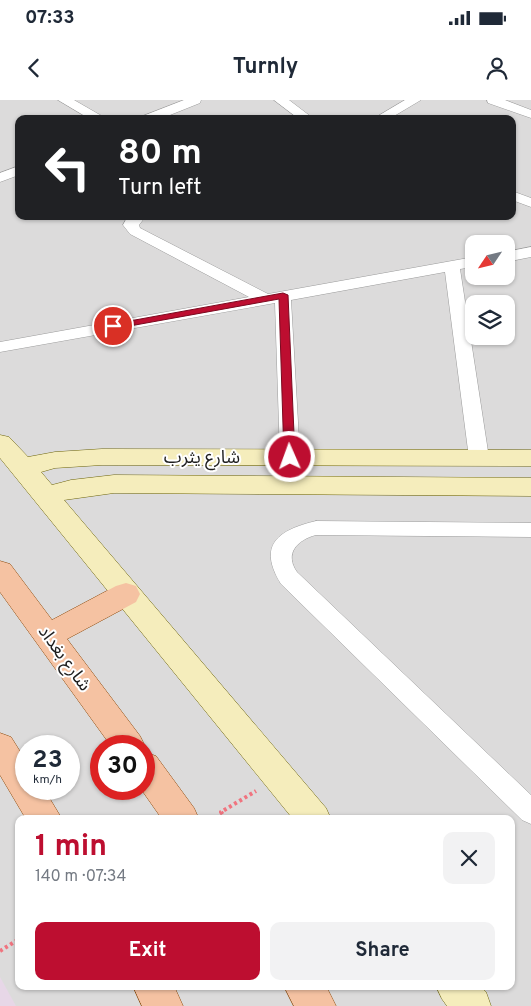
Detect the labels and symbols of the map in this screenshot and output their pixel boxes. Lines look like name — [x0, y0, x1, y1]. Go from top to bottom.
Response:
north arrow — [465, 235, 515, 285]
pin — [92, 305, 134, 347]
position arrow — [263, 430, 315, 482]
street label: شارع يثرب — [164, 447, 240, 471]
street label: شارع بغداد — [31, 621, 95, 697]
speed limit sign: 30 — [90, 735, 155, 800]

